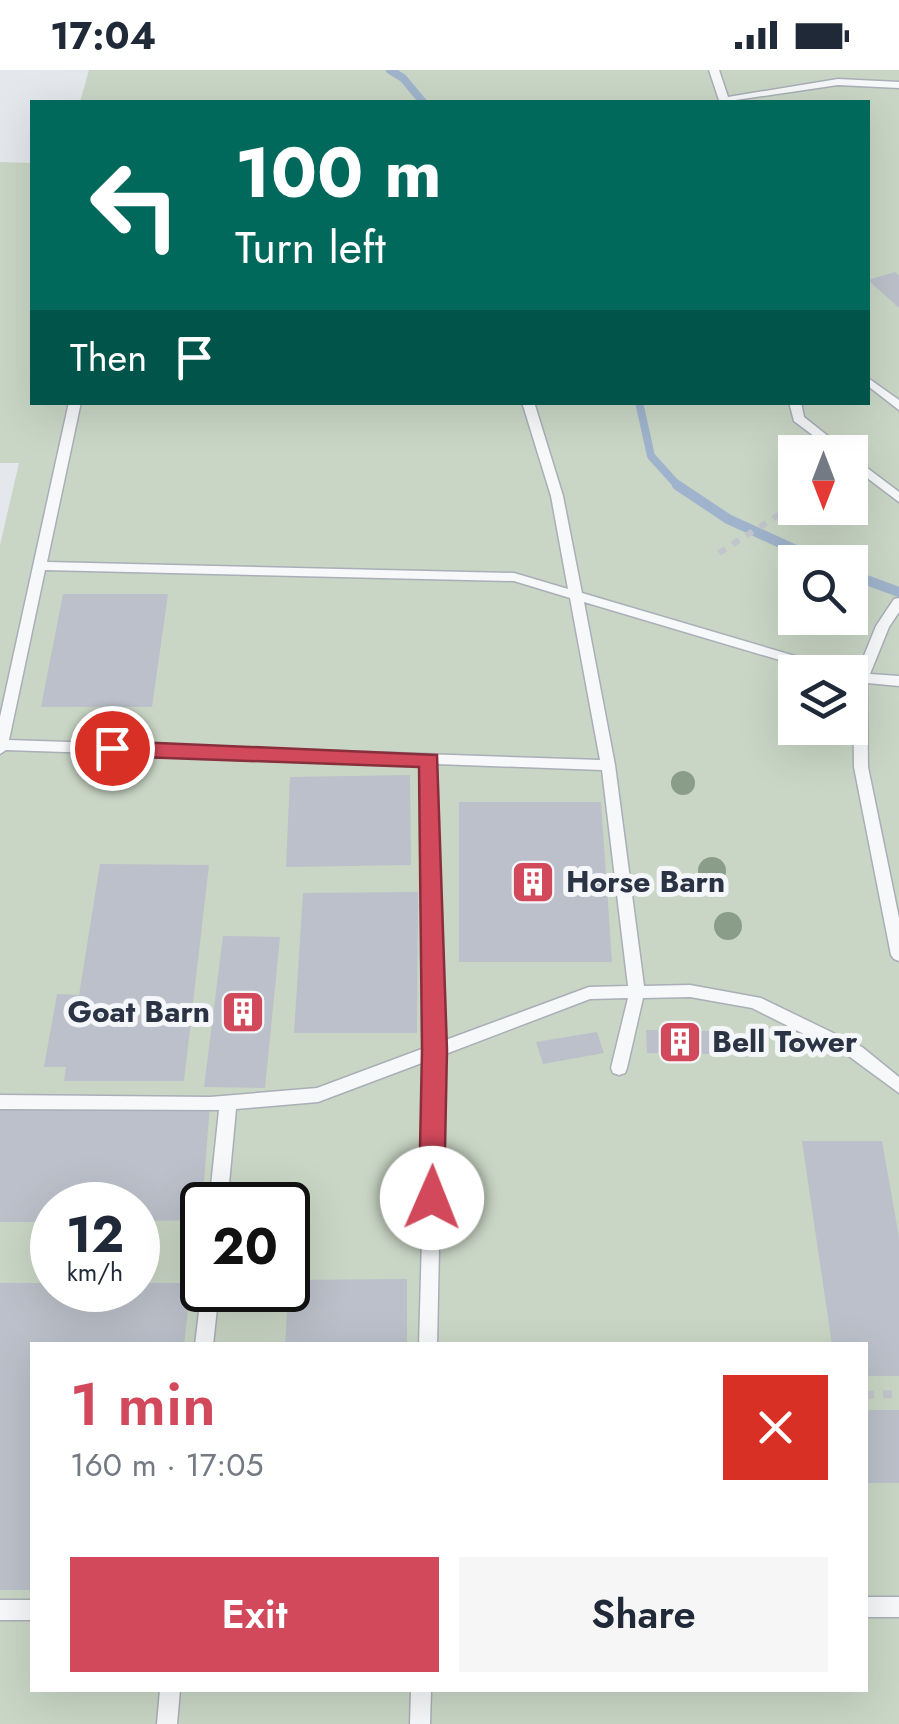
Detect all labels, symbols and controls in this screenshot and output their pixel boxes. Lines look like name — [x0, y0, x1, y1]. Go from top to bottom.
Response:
text: 17:04 — [50, 8, 156, 63]
text: 100 m — [235, 122, 442, 223]
icon: left — [70, 140, 200, 270]
text: Turn left — [235, 215, 386, 280]
text: Then — [70, 330, 147, 385]
icon: arrive — [167, 330, 222, 385]
north arrow — [778, 435, 868, 525]
map controls — [778, 435, 868, 745]
button: search — [778, 545, 868, 635]
button: layers — [778, 655, 868, 745]
pin — [70, 706, 155, 791]
icon: arrive — [85, 721, 140, 776]
building icon: Horse Barn — [510, 859, 556, 905]
place label: Horse Barn — [566, 860, 725, 903]
building icon: Goat Barn — [220, 989, 266, 1035]
place label: Goat Barn — [68, 990, 210, 1033]
building icon: Bell Tower — [657, 1019, 703, 1065]
place label: Bell Tower — [712, 1020, 858, 1063]
position arrow — [380, 1146, 484, 1250]
speed limit sign: 20 — [180, 1182, 310, 1312]
text: 12 — [66, 1198, 124, 1271]
text: km/h — [67, 1254, 123, 1290]
text: 1 min — [70, 1361, 216, 1448]
button: close — [723, 1375, 828, 1480]
text: 160 m · 17:05 — [70, 1442, 263, 1488]
button: Exit — [70, 1557, 439, 1672]
button: Share — [459, 1557, 828, 1672]

